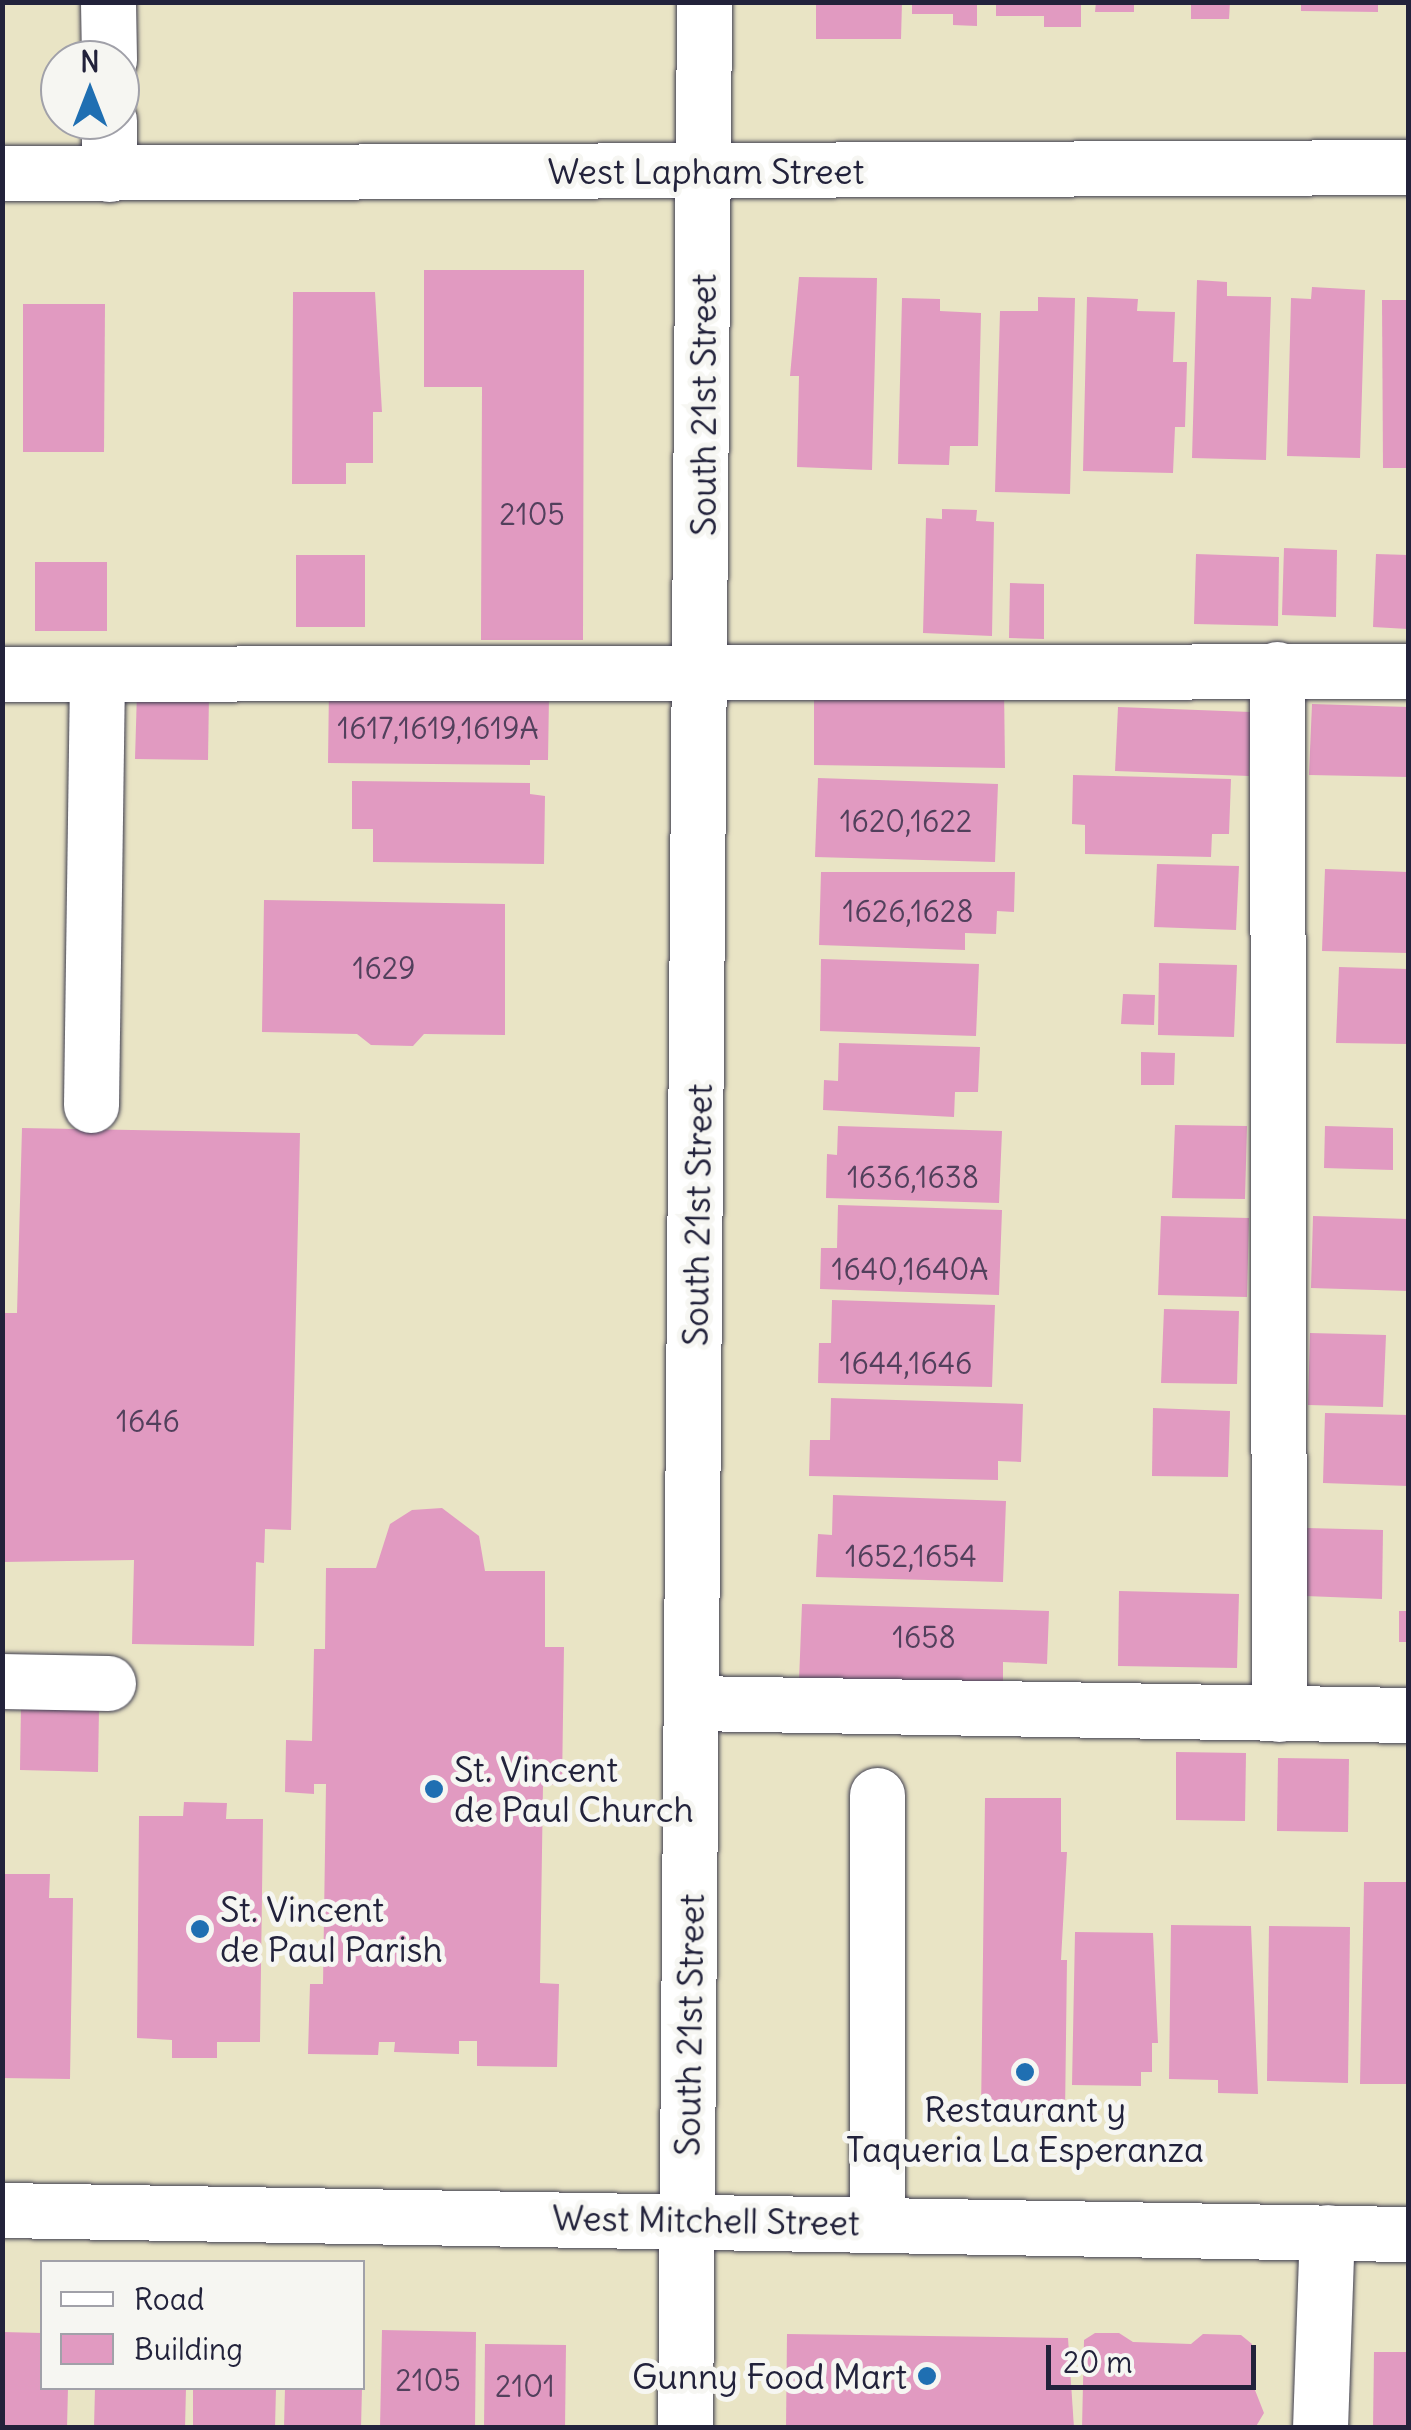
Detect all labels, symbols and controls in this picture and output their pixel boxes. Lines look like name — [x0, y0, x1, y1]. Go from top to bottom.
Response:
north arrow — [40, 40, 140, 140]
text: N — [80, 44, 100, 80]
street label: West Lapham Street — [548, 150, 864, 192]
street label: South 21st Street — [682, 274, 724, 536]
house number: 2105 — [499, 496, 565, 532]
house number: 1617,1619,1619A — [337, 710, 539, 746]
house number: 1620,1622 — [840, 803, 972, 839]
house number: 1626,1628 — [842, 893, 974, 929]
house number: 1629 — [353, 950, 415, 986]
street label: South 21st Street — [674, 1083, 720, 1347]
house number: 1636,1638 — [847, 1159, 979, 1195]
house number: 1640,1640A — [832, 1251, 988, 1287]
house number: 1644,1646 — [840, 1345, 972, 1381]
house number: 1646 — [116, 1403, 180, 1439]
house number: 1652,1654 — [845, 1538, 977, 1574]
house number: 1658 — [892, 1619, 956, 1655]
place label: St. Vincent de Paul Church — [454, 1748, 694, 1830]
marker: St. Vincent de Paul Church — [423, 1778, 445, 1800]
place label: St. Vincent de Paul Parish — [220, 1888, 443, 1970]
street label: South 21st Street — [666, 1893, 712, 2157]
marker: St. Vincent de Paul Parish — [189, 1918, 211, 1940]
marker: Restaurant y Taqueria La Esperanza — [1014, 2061, 1036, 2083]
place label: Restaurant y Taqueria La Esperanza — [846, 2088, 1204, 2170]
street label: West Mitchell Street — [552, 2196, 860, 2244]
legend — [40, 2260, 365, 2390]
text: Road — [134, 2280, 204, 2318]
scale bar — [1051, 2325, 1261, 2387]
text: Building — [134, 2330, 243, 2368]
text: 20 m — [1063, 2343, 1133, 2381]
place label: Gunny Food Mart — [632, 2355, 907, 2397]
house number: 2105 — [395, 2362, 461, 2398]
marker: Gunny Food Mart — [916, 2365, 938, 2387]
house number: 2101 — [495, 2368, 555, 2404]

